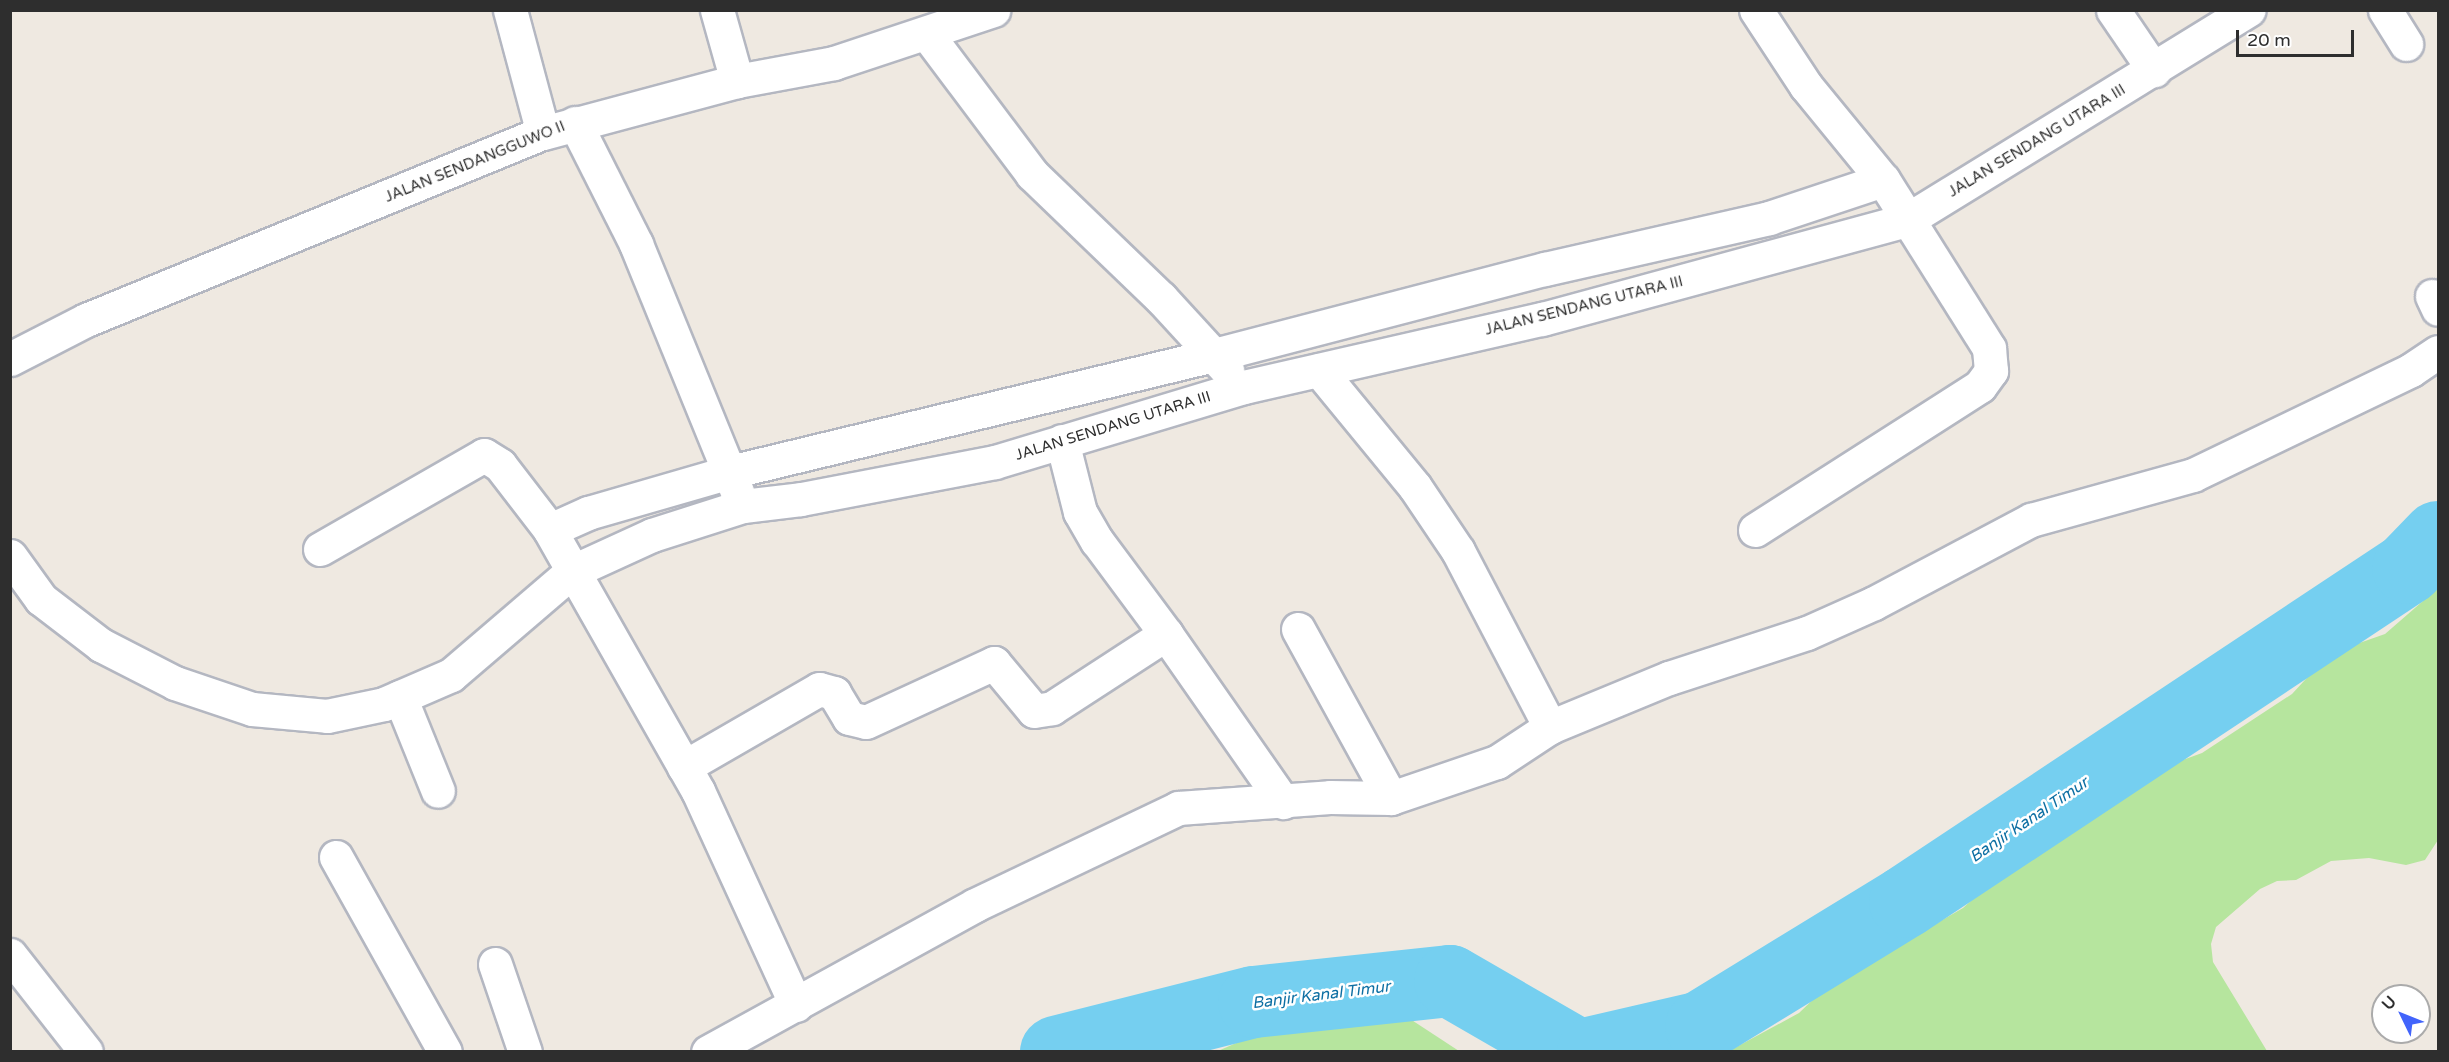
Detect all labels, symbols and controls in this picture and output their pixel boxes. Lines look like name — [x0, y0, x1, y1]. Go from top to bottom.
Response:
scale bar — [2239, 18, 2358, 56]
text: 20 m — [2247, 29, 2291, 51]
street label: JALAN SENDANG UTARA III — [1945, 81, 2129, 201]
street label: JALAN SENDANGGUWO II — [382, 118, 568, 206]
street label: JALAN SENDANG UTARA III — [1483, 273, 1685, 339]
street label: JALAN SENDANG UTARA III — [1013, 388, 1213, 464]
water label: Banjir Kanal Timur — [1966, 773, 2092, 867]
water label: Banjir Kanal Timur — [1251, 977, 1391, 1013]
north arrow — [2371, 984, 2431, 1044]
text: U — [2378, 992, 2401, 1014]

